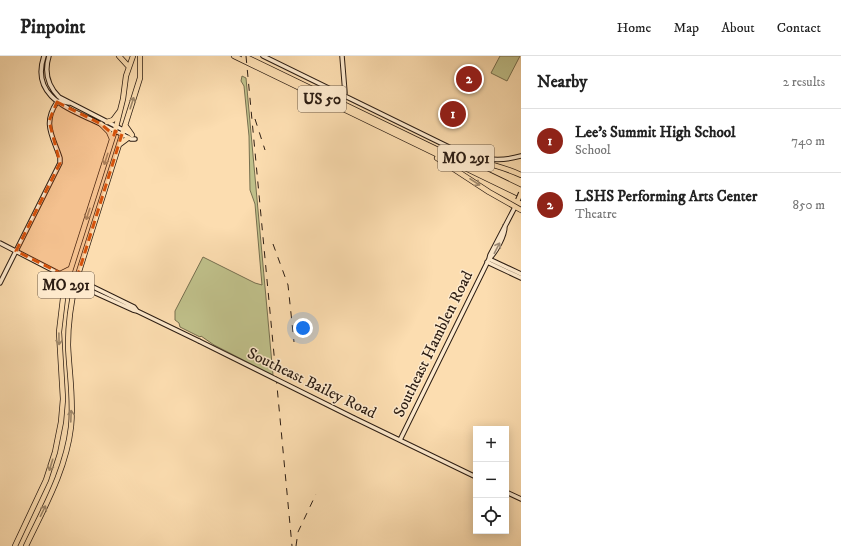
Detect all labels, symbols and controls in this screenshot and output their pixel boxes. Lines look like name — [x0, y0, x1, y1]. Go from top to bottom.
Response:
text: Pinpoint — [20, 16, 85, 39]
text: Home — [617, 19, 651, 37]
text: Map — [673, 19, 699, 37]
text: About — [721, 19, 755, 37]
text: Contact — [777, 19, 821, 37]
pin: 2 — [456, 64, 482, 94]
text: Nearby — [537, 71, 587, 93]
text: 2 results — [783, 74, 825, 90]
road number: US 50 — [298, 86, 346, 112]
one-way arrow — [129, 97, 136, 110]
pin: 1 — [440, 99, 466, 129]
text: Lee's Summit High School — [575, 123, 736, 142]
text: 1 — [548, 133, 552, 149]
text: 740 m — [791, 133, 825, 149]
text: School — [575, 142, 611, 158]
road number: MO 291 — [438, 145, 494, 171]
one-way arrow — [102, 152, 109, 165]
one-way arrow — [469, 179, 481, 187]
text: LSHS Performing Arts Center — [575, 187, 757, 206]
text: 2 — [547, 197, 553, 213]
text: 850 m — [792, 197, 825, 213]
text: Theatre — [575, 206, 617, 222]
one-way arrow — [84, 207, 92, 219]
one-way arrow — [493, 242, 501, 254]
street label: Southeast Hamblen Road — [389, 267, 477, 421]
road number: MO 291 — [38, 272, 94, 298]
your location — [293, 318, 313, 338]
one-way arrow — [56, 332, 63, 345]
street label: Southeast Bailey Road — [244, 343, 380, 423]
one-way arrow — [67, 410, 75, 423]
map controls — [473, 426, 509, 534]
button: + — [473, 426, 509, 462]
one-way arrow — [47, 459, 54, 472]
button: − — [473, 462, 509, 498]
button: locate — [473, 498, 509, 534]
one-way arrow — [40, 505, 47, 517]

